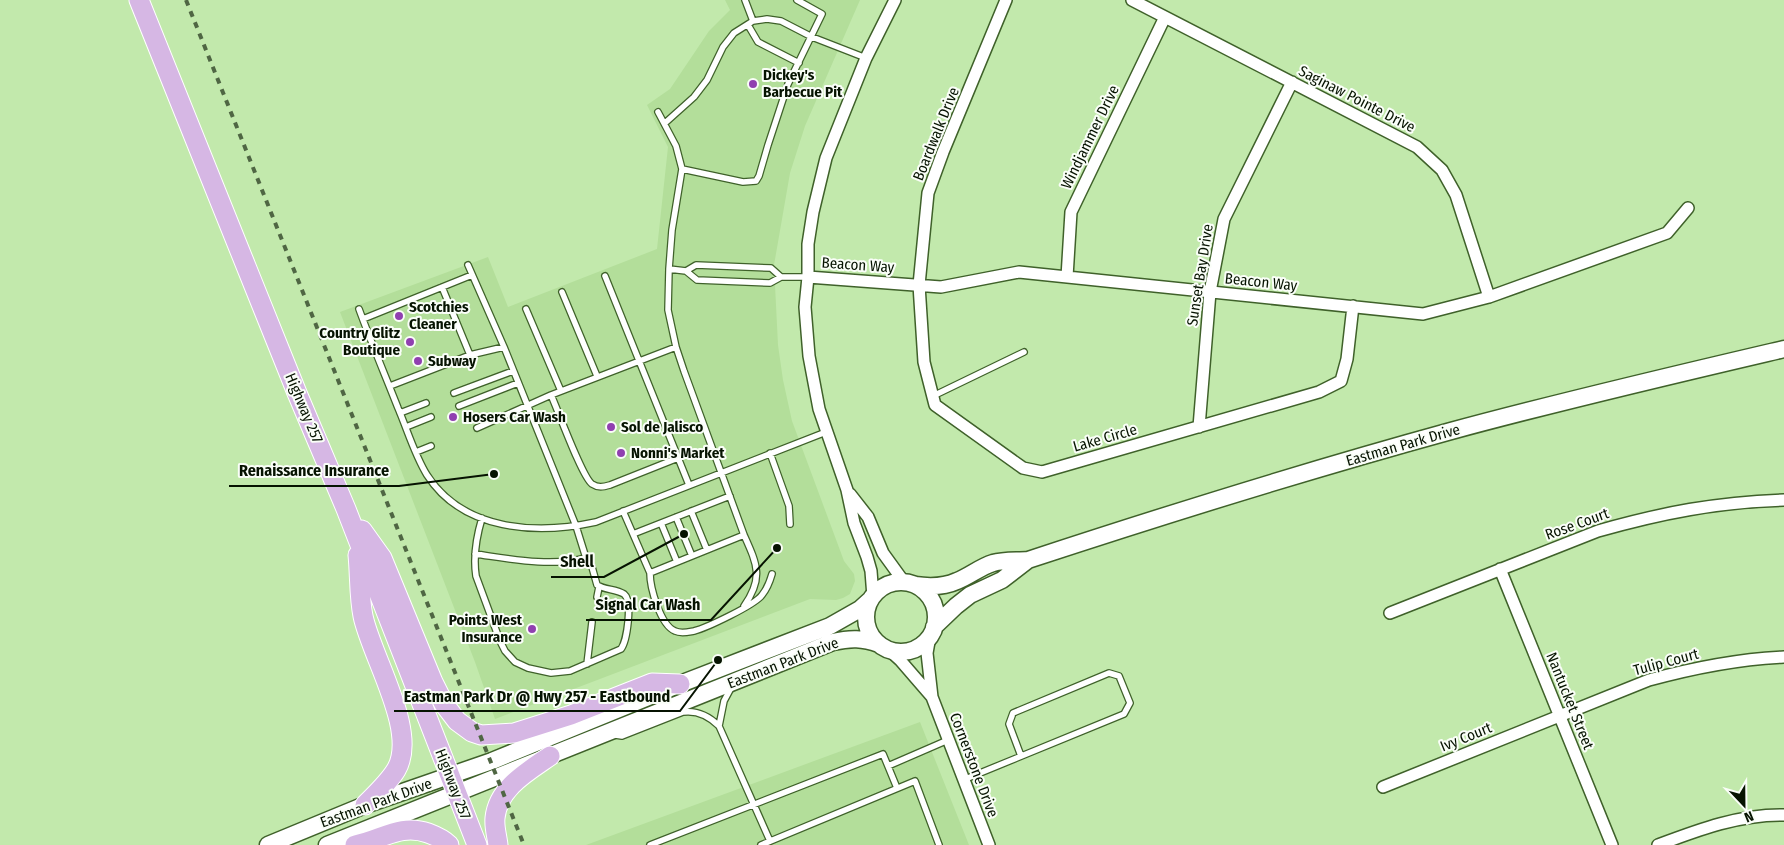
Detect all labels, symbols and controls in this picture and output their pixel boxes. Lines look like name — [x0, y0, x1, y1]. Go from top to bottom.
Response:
street label: Saginaw Pointe Drive — [1296, 62, 1418, 136]
place label: Dickey's Barbecue Pit — [763, 66, 843, 101]
marker: Dickey's Barbecue Pit — [747, 78, 759, 90]
street label: Windjammer Drive — [1057, 82, 1123, 192]
street label: Boardwalk Drive — [909, 85, 963, 183]
street label: Sunset Bay Drive — [1183, 223, 1217, 327]
street label: Beacon Way — [821, 253, 895, 277]
street label: Beacon Way — [1224, 269, 1298, 295]
place label: Scotchies Cleaner — [409, 298, 469, 333]
marker: Scotchies Cleaner — [393, 310, 405, 322]
place label: Country Glitz Boutique — [319, 324, 401, 359]
marker: Country Glitz Boutique — [404, 336, 416, 348]
place label: Subway — [428, 352, 477, 370]
marker: Subway — [412, 355, 424, 367]
street label: Highway 257 — [281, 370, 327, 446]
place label: Hosers Car Wash — [463, 408, 566, 426]
marker: Hosers Car Wash — [447, 411, 459, 423]
place label: Sol de Jalisco — [621, 418, 703, 436]
street label: Lake Circle — [1071, 420, 1139, 456]
street label: Eastman Park Drive — [1344, 420, 1462, 470]
marker: Sol de Jalisco — [605, 421, 617, 433]
place label: Nonni's Market — [631, 444, 725, 462]
marker: Nonni's Market — [615, 447, 627, 459]
callout: Renaissance Insurance — [229, 455, 399, 486]
text: Renaissance Insurance — [239, 461, 389, 480]
street label: Rose Court — [1543, 504, 1611, 544]
callout: Shell — [551, 546, 604, 577]
text: Shell — [560, 552, 594, 571]
callout: Signal Car Wash — [586, 589, 711, 620]
text: Signal Car Wash — [596, 595, 700, 614]
place label: Points West Insurance — [449, 611, 523, 646]
marker: Points West Insurance — [526, 623, 538, 635]
street label: Eastman Park Drive — [725, 634, 841, 692]
street label: Tulip Court — [1631, 645, 1701, 679]
street label: Nantucket Street — [1542, 650, 1598, 752]
callout: Eastman Park Dr @ Hwy 257 - Eastbound — [394, 680, 680, 711]
text: Eastman Park Dr @ Hwy 257 - Eastbound — [404, 687, 670, 706]
street label: Cornerstone Drive — [946, 710, 1002, 820]
street label: Ivy Court — [1438, 719, 1495, 755]
street label: Highway 257 — [431, 746, 475, 822]
street label: Eastman Park Drive — [318, 774, 434, 832]
north arrow — [1719, 780, 1769, 830]
text: N — [1742, 807, 1756, 826]

